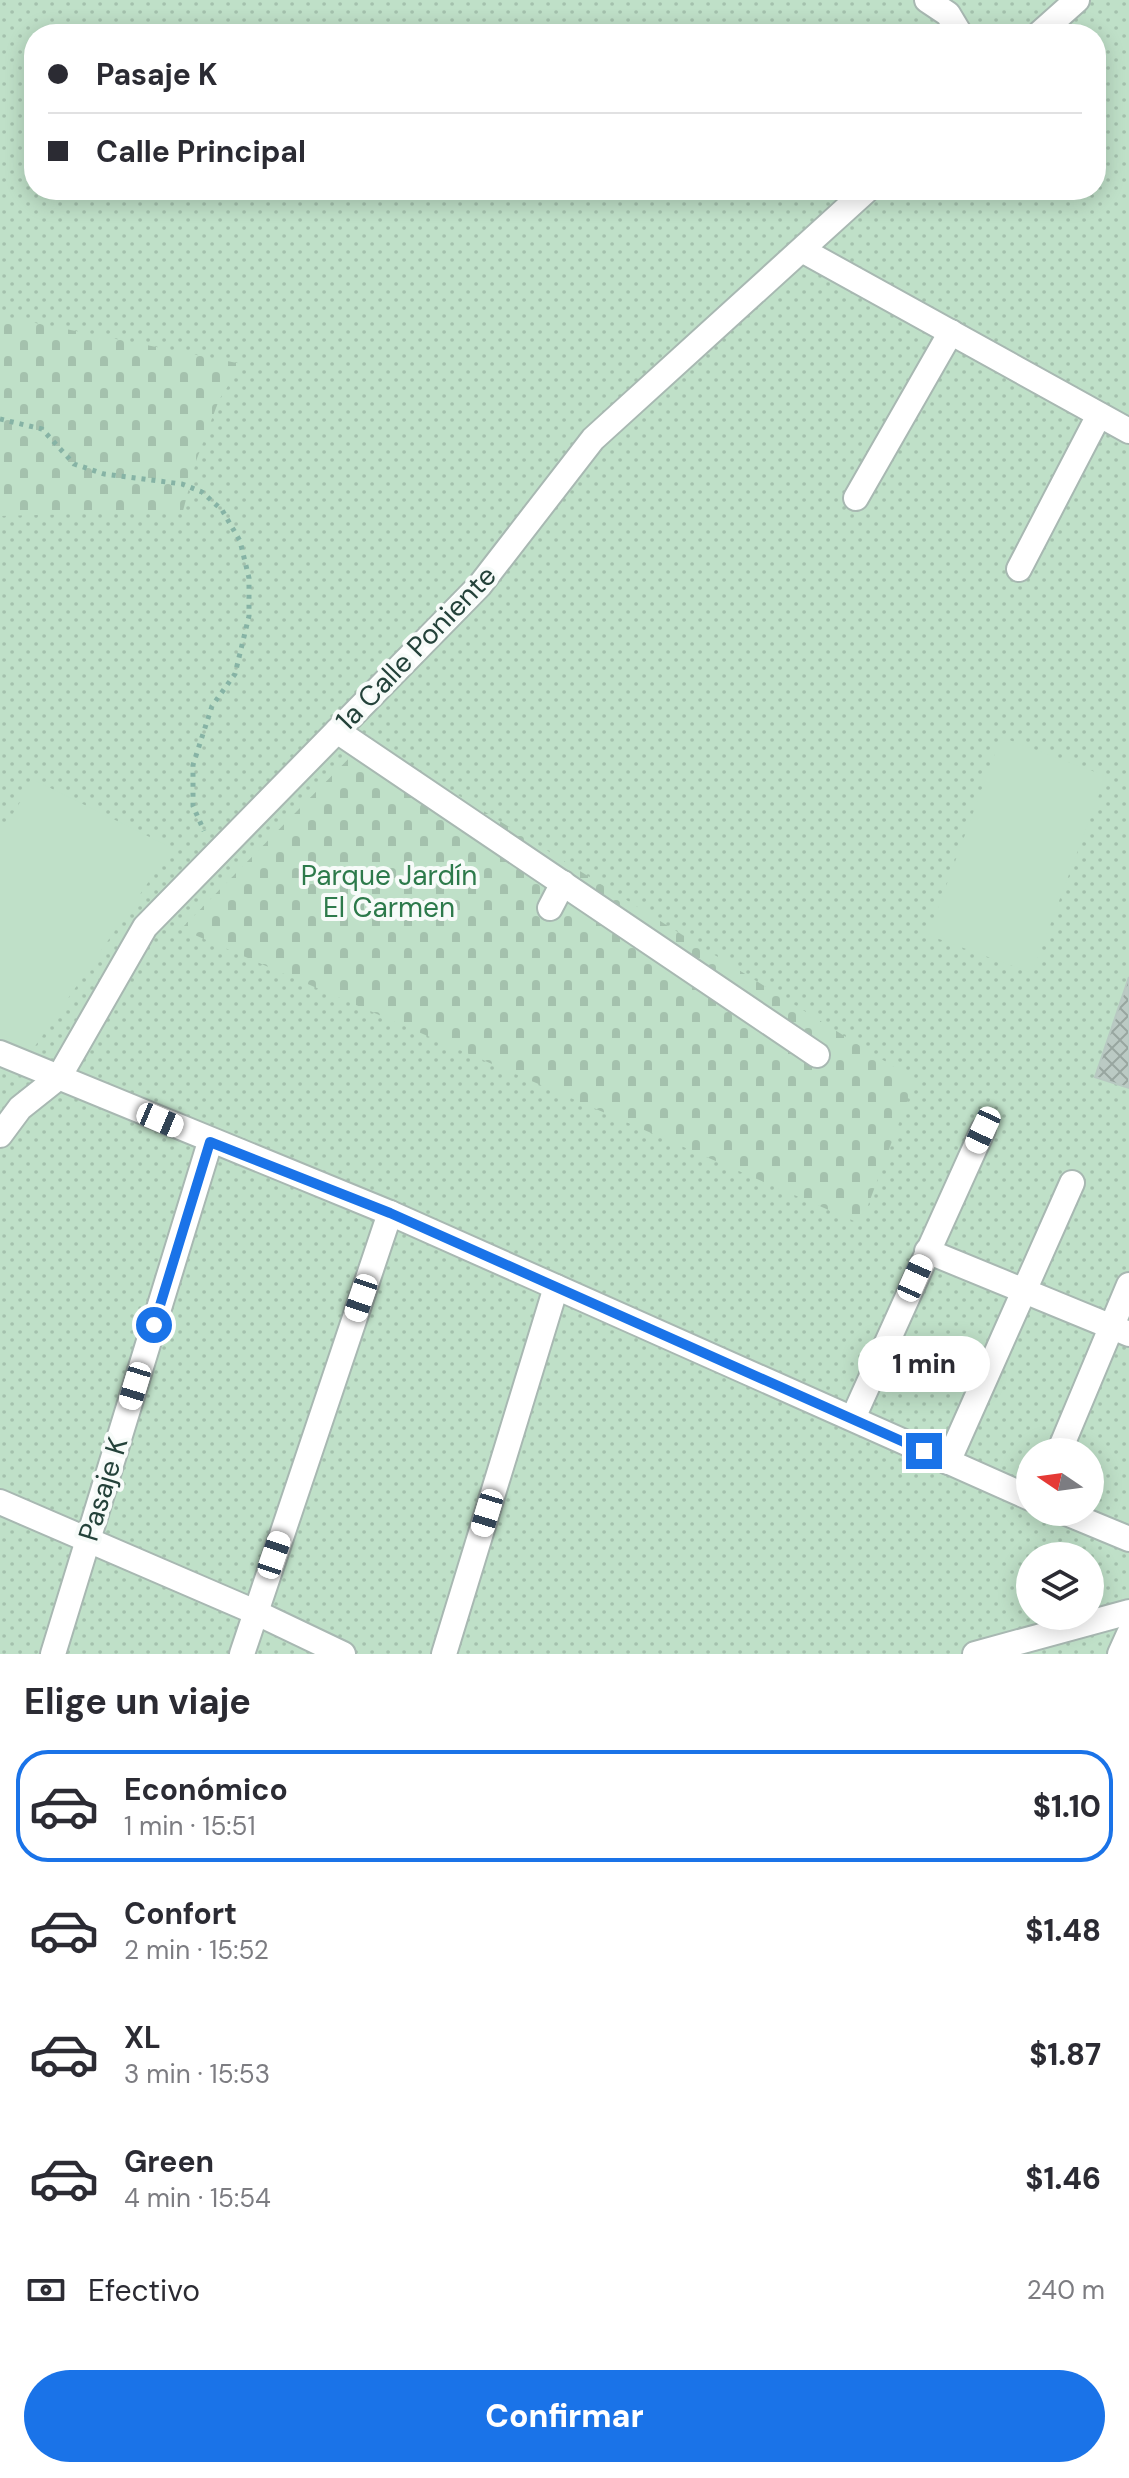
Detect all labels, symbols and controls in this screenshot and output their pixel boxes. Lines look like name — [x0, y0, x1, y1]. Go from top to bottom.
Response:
text: Pasaje K — [96, 55, 217, 94]
text: Calle Principal — [96, 132, 306, 171]
street label: 1a Calle Poniente — [328, 558, 504, 738]
park label: Parque Jardín El Carmen — [301, 857, 477, 926]
car — [133, 1100, 187, 1140]
car — [962, 1103, 1004, 1157]
car — [894, 1251, 936, 1305]
car — [342, 1271, 380, 1325]
route start — [136, 1307, 172, 1343]
callout: 1 min — [858, 1335, 990, 1391]
text: 1 min — [892, 1347, 956, 1381]
car — [117, 1360, 153, 1412]
street label: Pasaje K — [70, 1433, 136, 1545]
route end — [906, 1433, 942, 1469]
north arrow — [1016, 1438, 1104, 1526]
map controls — [1016, 1438, 1104, 1630]
car — [469, 1487, 505, 1539]
car — [255, 1528, 293, 1582]
button: layers — [1016, 1542, 1104, 1630]
text: Elige un viaje — [24, 1678, 251, 1725]
icon: car — [28, 1770, 100, 1842]
text: Económico — [124, 1770, 288, 1809]
text: $1.10 — [1033, 1787, 1101, 1826]
text: 1 min · 15:51 — [124, 1809, 256, 1843]
icon: car — [28, 1894, 100, 1966]
text: Confort — [124, 1894, 237, 1933]
text: $1.48 — [1025, 1911, 1101, 1950]
text: 2 min · 15:52 — [124, 1933, 269, 1967]
icon: car — [28, 2018, 100, 2090]
text: XL — [124, 2018, 161, 2057]
text: $1.87 — [1029, 2035, 1101, 2074]
text: 3 min · 15:53 — [124, 2057, 270, 2091]
icon: car — [28, 2142, 100, 2214]
text: Green — [124, 2142, 214, 2181]
text: $1.46 — [1025, 2159, 1101, 2198]
text: 4 min · 15:54 — [124, 2181, 271, 2215]
icon: cash — [24, 2268, 68, 2312]
text: Efectivo — [88, 2271, 200, 2310]
text: 240 m — [1027, 2273, 1105, 2307]
button: Confirmar — [24, 2370, 1105, 2462]

